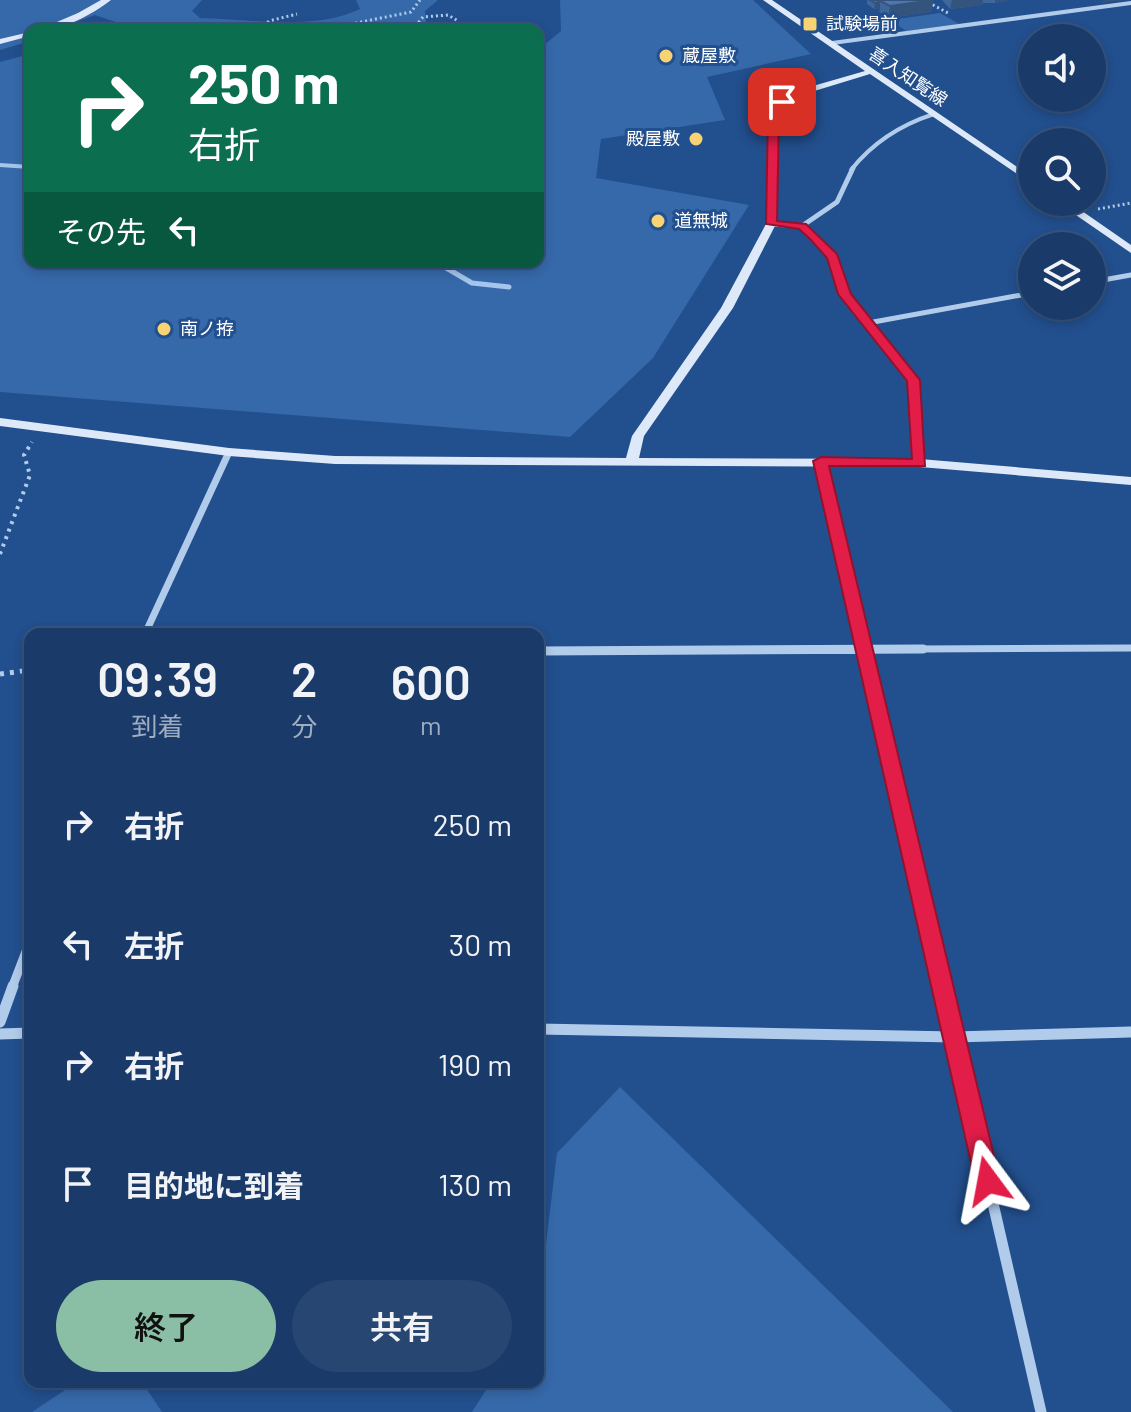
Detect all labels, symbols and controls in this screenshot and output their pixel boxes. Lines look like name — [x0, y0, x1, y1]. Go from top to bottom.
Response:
place label: 試験場前 — [826, 12, 898, 34]
marker: 試験場前 — [801, 15, 819, 33]
map controls — [1018, 24, 1106, 320]
button: sound — [1018, 24, 1106, 112]
street label: 喜入知覧線 — [865, 42, 952, 110]
place label: 蔵屋敷 — [682, 44, 736, 66]
marker: 蔵屋敷 — [657, 47, 675, 65]
text: 250 m — [188, 48, 339, 115]
icon: right — [56, 56, 160, 160]
pin — [748, 68, 816, 136]
icon: arrive — [760, 80, 804, 124]
text: 右折 — [188, 122, 260, 165]
place label: 殿屋敷 — [626, 127, 680, 149]
button: search — [1018, 128, 1106, 216]
marker: 殿屋敷 — [687, 130, 705, 148]
icon: left — [162, 208, 206, 252]
place label: 道無城 — [674, 209, 728, 231]
marker: 道無城 — [649, 212, 667, 230]
text: その先 — [56, 213, 146, 249]
button: layers — [1018, 232, 1106, 320]
place label: 南ノ拵 — [180, 317, 234, 339]
marker: 南ノ拵 — [155, 320, 173, 338]
text: 09:39 — [97, 649, 218, 707]
text: 2 — [291, 649, 317, 707]
text: 600 — [391, 652, 471, 710]
text: m — [420, 709, 441, 740]
text: 到着 — [131, 710, 184, 741]
text: 分 — [291, 710, 317, 741]
icon: right — [56, 802, 100, 846]
text: 250 m — [433, 806, 512, 842]
text: 右折 — [124, 807, 184, 843]
icon: left — [56, 922, 100, 966]
text: 30 m — [449, 926, 512, 962]
text: 左折 — [124, 927, 184, 963]
icon: right — [56, 1042, 100, 1086]
text: 190 m — [438, 1046, 512, 1082]
text: 右折 — [124, 1047, 184, 1083]
position arrow — [946, 1139, 1030, 1223]
icon: arrive — [56, 1162, 100, 1206]
text: 130 m — [438, 1166, 512, 1202]
text: 目的地に到着 — [124, 1167, 304, 1203]
button: 終了 — [56, 1280, 276, 1372]
button: 共有 — [292, 1280, 512, 1372]

